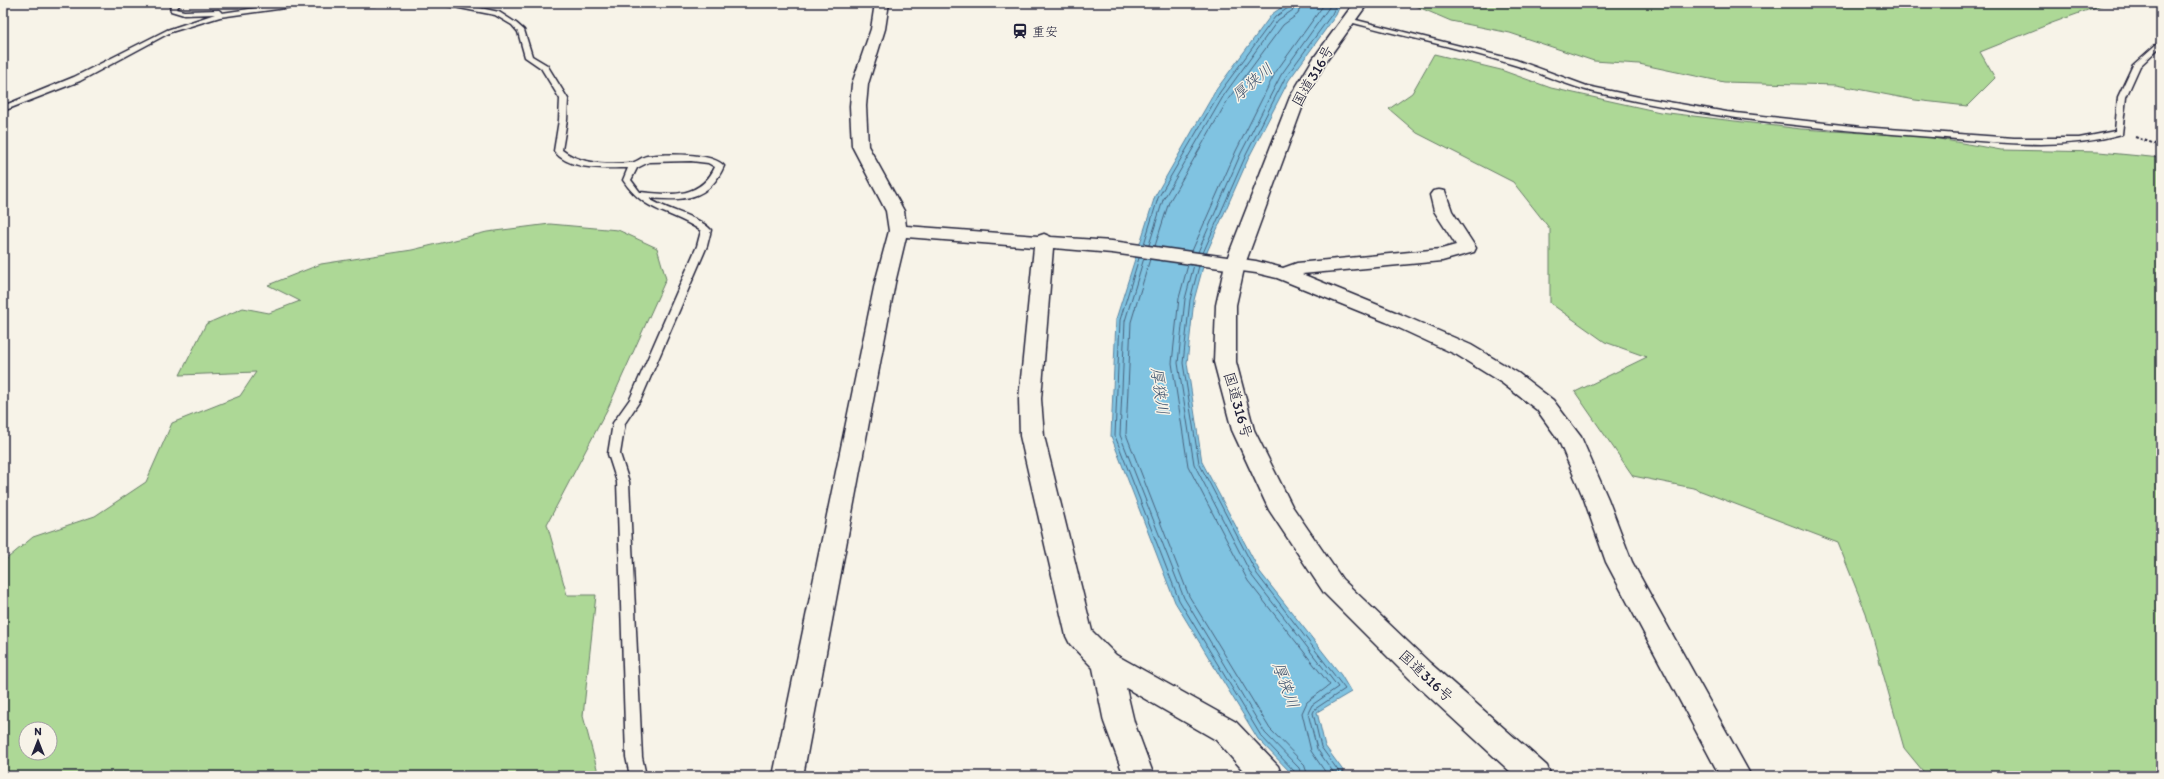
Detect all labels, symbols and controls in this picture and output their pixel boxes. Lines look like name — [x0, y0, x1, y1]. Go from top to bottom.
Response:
station icon: 重安 — [1011, 22, 1029, 40]
place label: 重安 — [1032, 24, 1058, 39]
street label: 国道316号 — [1288, 42, 1338, 110]
water label: 厚狭川 — [1228, 59, 1276, 105]
water label: 厚狭川 — [1147, 366, 1173, 416]
street label: 国道316号 — [1220, 370, 1256, 440]
street label: 国道316号 — [1395, 646, 1457, 706]
water label: 厚狭川 — [1269, 659, 1303, 711]
north arrow — [18, 721, 58, 761]
text: N — [34, 725, 42, 738]

